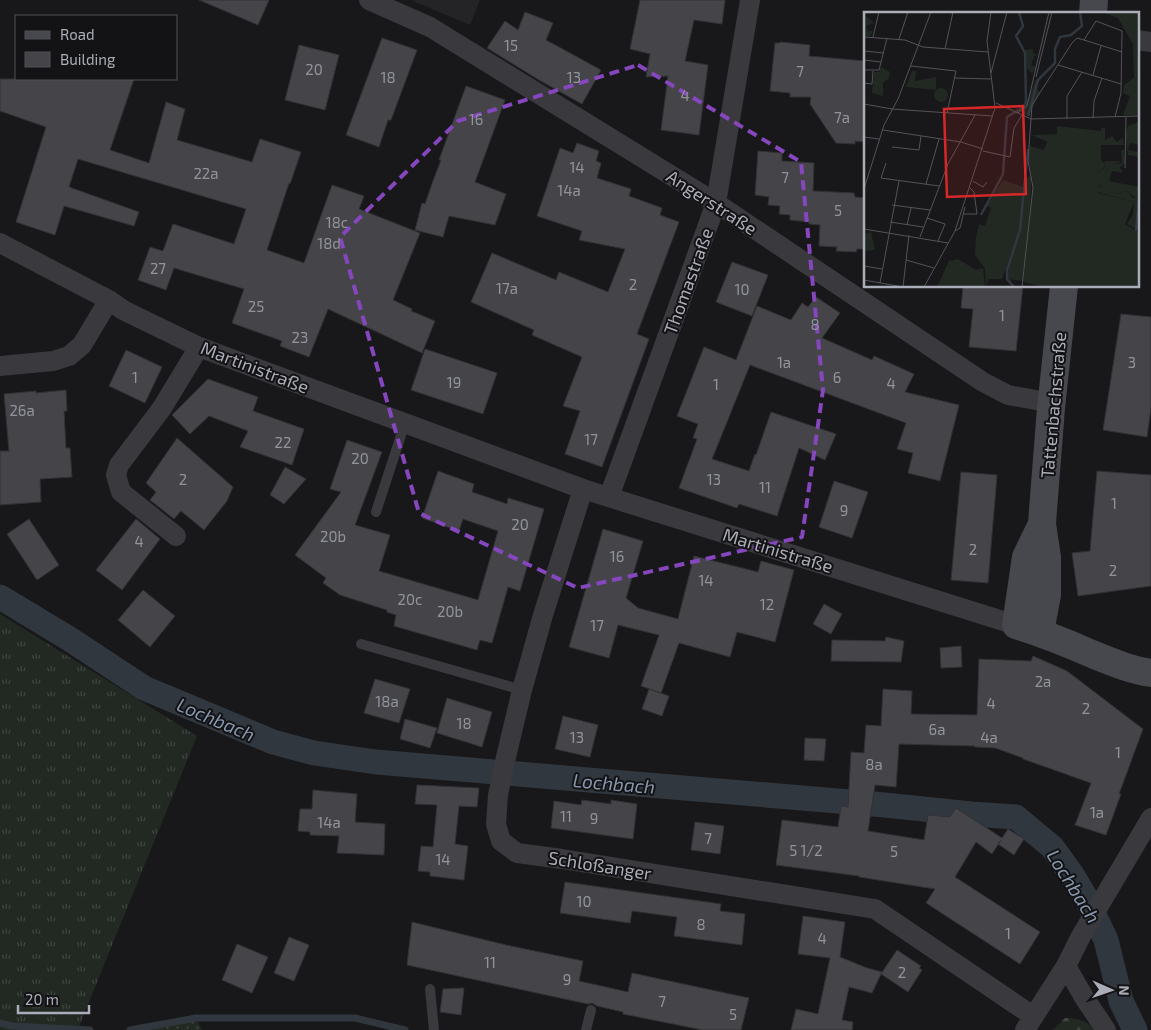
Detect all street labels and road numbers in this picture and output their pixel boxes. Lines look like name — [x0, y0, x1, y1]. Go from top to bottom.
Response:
street label: Angerstraße — [663, 165, 761, 239]
street label: Thomastraße — [659, 225, 717, 337]
street label: Tattenbachstraße — [1036, 331, 1070, 479]
street label: Martinistraße — [198, 336, 312, 398]
street label: Martinistraße — [720, 523, 836, 577]
street label: Schloßanger — [547, 846, 653, 884]

